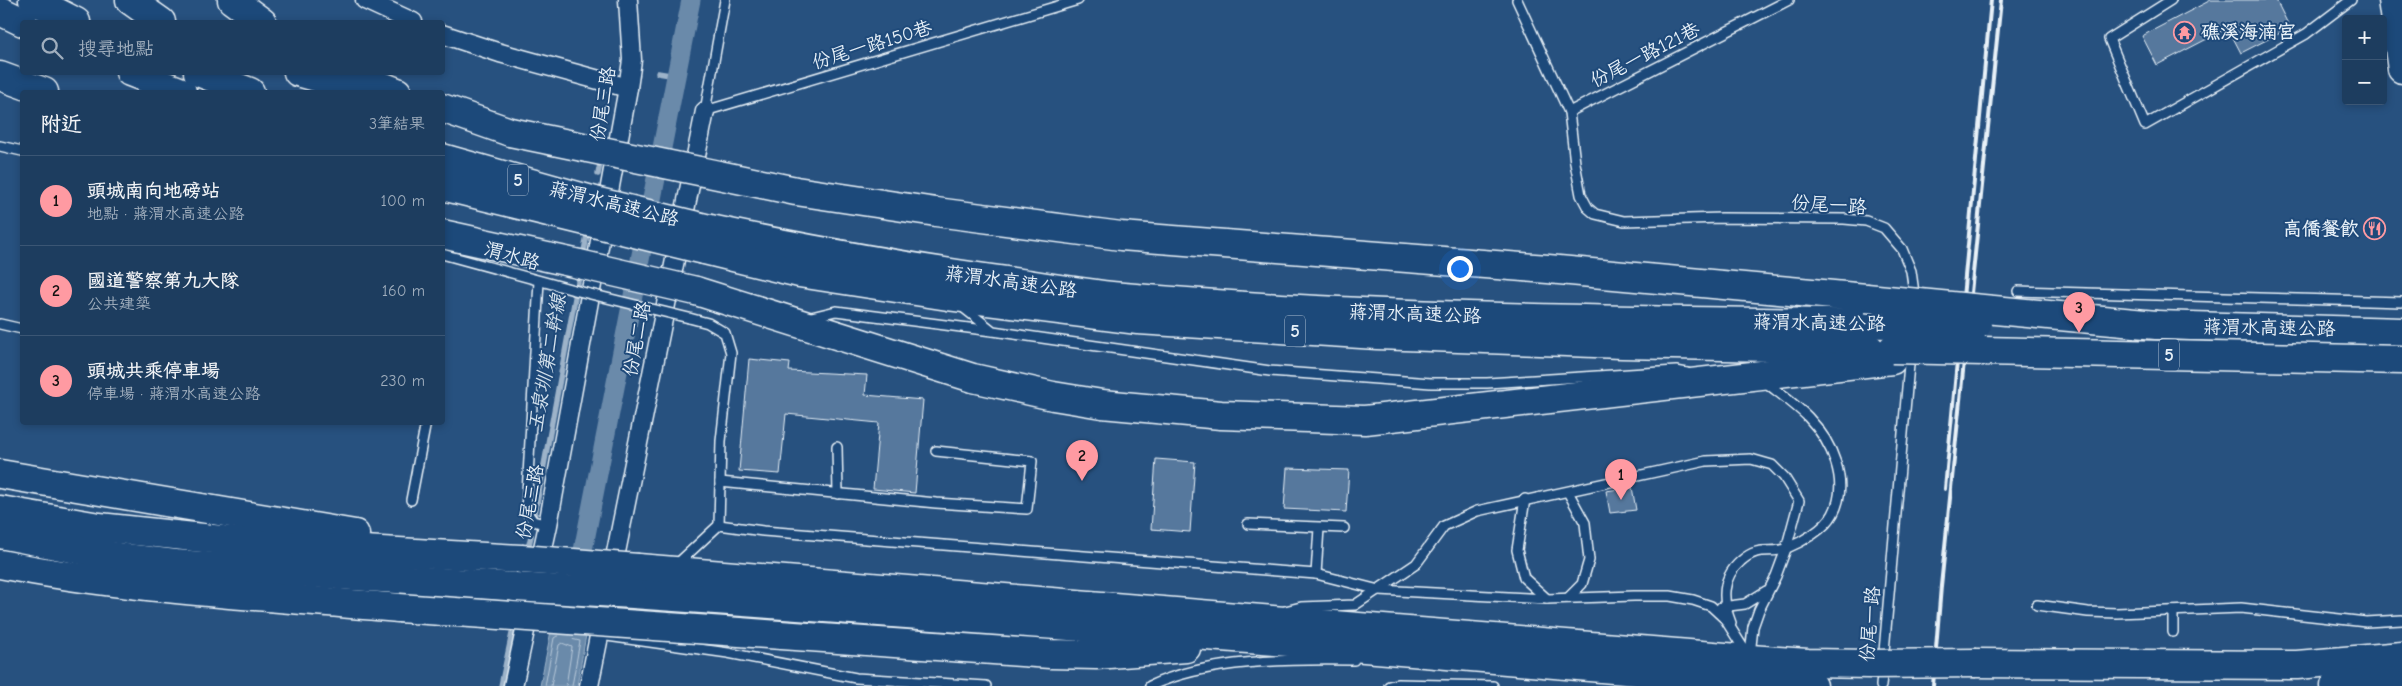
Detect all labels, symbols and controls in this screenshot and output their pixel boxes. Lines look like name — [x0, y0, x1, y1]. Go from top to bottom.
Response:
map controls — [2342, 15, 2387, 105]
button: + — [2342, 15, 2387, 60]
street label: 份尾一路150巷 — [809, 16, 935, 74]
street label: 份尾一路121巷 — [1587, 18, 1703, 92]
search box — [20, 20, 445, 75]
temple icon: 礁溪海湳宮 — [2173, 20, 2197, 44]
place label: 礁溪海湳宮 — [2201, 21, 2296, 43]
icon: search — [38, 34, 66, 62]
text: 搜尋地點 — [78, 38, 154, 60]
button: − — [2342, 60, 2387, 105]
street label: 份尾三路 — [586, 65, 620, 143]
text: 附近 — [40, 112, 82, 136]
text: 3筆結果 — [369, 115, 425, 133]
road number: 5 — [508, 164, 528, 196]
street label: 蔣渭水高速公路 — [547, 177, 681, 231]
text: 頭城南向地磅站 — [87, 180, 220, 202]
street label: 份尾一路 — [1790, 191, 1868, 219]
text: 1 — [53, 192, 59, 210]
text: 100 m — [381, 192, 425, 210]
text: 地點 · 蔣渭水高速公路 — [87, 205, 245, 223]
restaurant icon: 高僑餐飲 — [2363, 217, 2387, 241]
place label: 高僑餐飲 — [2283, 218, 2359, 240]
street label: 渭水路 — [482, 238, 542, 274]
your location — [1447, 256, 1473, 282]
street label: 蔣渭水高速公路 — [944, 262, 1078, 302]
text: 國道警察第九大隊 — [87, 270, 239, 292]
text: 2 — [52, 282, 60, 300]
text: 160 m — [382, 282, 425, 300]
water label: 玉泉圳第二幹線 — [524, 291, 571, 434]
pin: 3 — [2063, 292, 2095, 333]
text: 公共建築 — [87, 295, 151, 313]
street label: 份尾二路 — [619, 300, 655, 378]
street label: 蔣渭水高速公路 — [1348, 301, 1482, 327]
street label: 蔣渭水高速公路 — [1752, 311, 1886, 335]
road number: 5 — [1285, 316, 1305, 346]
street label: 蔣渭水高速公路 — [2202, 316, 2336, 340]
road number: 5 — [2159, 340, 2179, 370]
text: 頭城共乘停車場 — [87, 360, 220, 382]
text: 3 — [52, 372, 60, 390]
text: 230 m — [380, 372, 425, 390]
text: 停車場 · 蔣渭水高速公路 — [87, 385, 261, 403]
pin: 2 — [1066, 440, 1098, 481]
pin: 1 — [1605, 459, 1637, 500]
street label: 份尾三路 — [512, 463, 548, 541]
street label: 份尾一路 — [1856, 585, 1884, 663]

